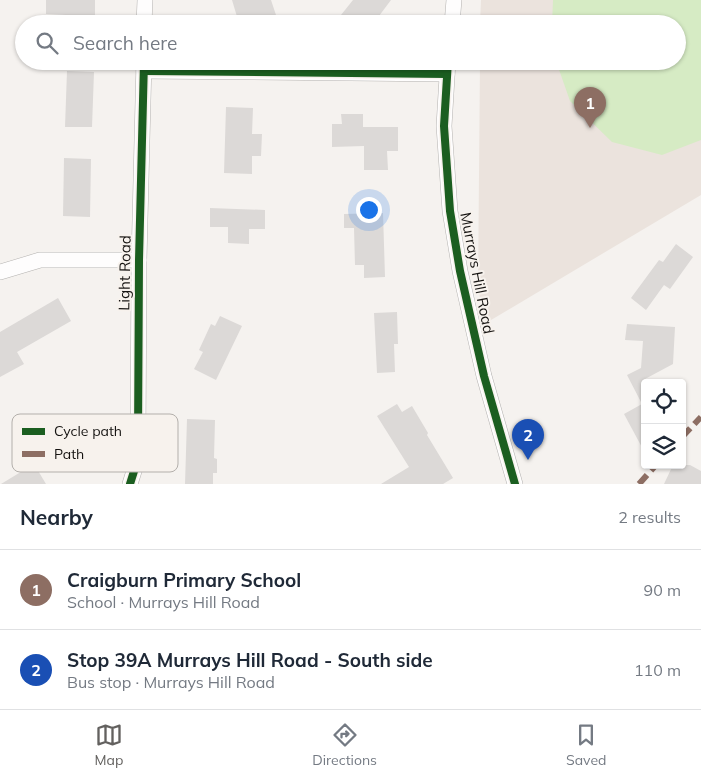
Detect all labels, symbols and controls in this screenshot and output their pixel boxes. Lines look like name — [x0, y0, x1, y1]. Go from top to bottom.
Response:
search box — [15, 15, 686, 70]
icon: search — [33, 29, 61, 57]
text: Search here — [73, 31, 177, 55]
pin: 1 — [574, 87, 606, 128]
your location — [356, 197, 382, 223]
street label: Murrays Hill Road — [456, 211, 499, 335]
street label: Light Road — [114, 235, 135, 311]
map controls — [641, 379, 686, 469]
button: locate — [641, 379, 686, 424]
legend — [12, 414, 178, 472]
pin: 2 — [512, 419, 544, 460]
text: Cycle path — [54, 422, 122, 440]
button: layers — [641, 424, 686, 469]
text: Path — [54, 445, 84, 463]
text: Nearby — [20, 504, 93, 530]
text: 2 results — [618, 507, 681, 527]
text: Craigburn Primary School — [67, 568, 301, 592]
text: 1 — [31, 580, 41, 600]
text: 90 m — [644, 580, 681, 600]
text: School · Murrays Hill Road — [67, 592, 260, 612]
text: Stop 39A Murrays Hill Road - South side — [67, 648, 433, 672]
text: 2 — [31, 660, 41, 680]
text: 110 m — [634, 660, 681, 680]
text: Bus stop · Murrays Hill Road — [67, 672, 275, 692]
tab: Map — [95, 721, 123, 769]
tab: Directions — [312, 721, 377, 769]
tab: Saved — [566, 721, 606, 769]

